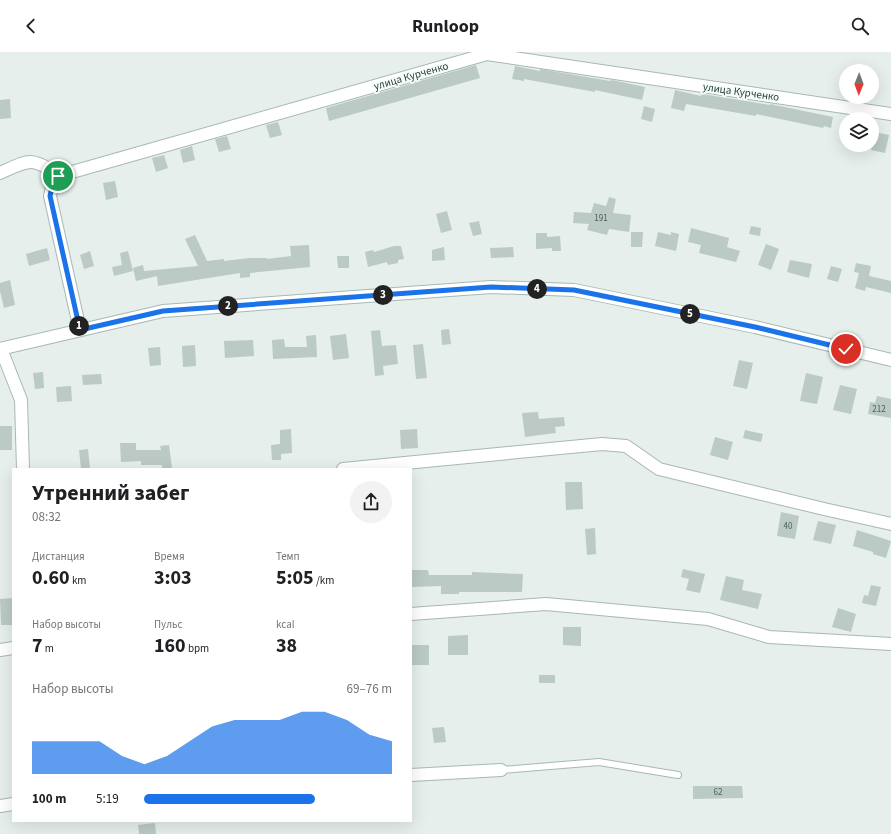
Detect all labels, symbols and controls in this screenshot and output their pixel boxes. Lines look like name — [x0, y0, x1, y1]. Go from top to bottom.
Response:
text: Runloop — [412, 14, 479, 39]
icon: back — [20, 15, 42, 37]
icon: search — [849, 15, 871, 37]
street label: улица Курченко — [372, 58, 450, 94]
north arrow — [839, 64, 879, 104]
map controls — [839, 64, 879, 152]
street label: улица Курченко — [702, 79, 780, 105]
button: layers — [839, 112, 879, 152]
pin — [41, 159, 75, 193]
icon: arrive — [47, 165, 69, 187]
house number: 191 — [594, 212, 608, 225]
pin: 4 — [527, 279, 547, 299]
text: 4 — [534, 281, 540, 296]
pin: 3 — [373, 285, 393, 305]
text: 3 — [380, 287, 386, 302]
pin: 2 — [218, 296, 238, 316]
text: 2 — [225, 298, 231, 313]
pin: 5 — [680, 304, 700, 324]
text: 5 — [687, 306, 693, 321]
pin: 1 — [69, 316, 89, 336]
text: 1 — [76, 318, 82, 333]
pin — [829, 332, 863, 366]
icon: check — [835, 338, 857, 360]
house number: 212 — [872, 403, 886, 416]
text: Утренний забег — [32, 477, 190, 509]
button: share — [350, 481, 392, 523]
text: 08:32 — [32, 508, 61, 526]
house number: 40 — [784, 520, 793, 533]
text: Дистанция — [32, 549, 85, 564]
text: Время — [154, 549, 185, 564]
text: Темп — [276, 549, 300, 564]
text: 0.60 — [32, 564, 70, 592]
text: 3:03 — [154, 564, 192, 592]
text: 5:05 — [276, 564, 314, 592]
text: km — [70, 573, 86, 588]
text: /km — [314, 573, 334, 588]
text: Набор высоты — [32, 617, 101, 632]
text: Пульс — [154, 617, 182, 632]
text: kcal — [276, 617, 295, 632]
text: 7 — [32, 632, 43, 660]
text: 160 — [154, 632, 186, 660]
text: 38 — [276, 632, 297, 660]
text: m — [43, 641, 54, 656]
text: bpm — [186, 641, 209, 656]
text: Набор высоты — [32, 680, 114, 698]
text: 69–76 m — [347, 680, 392, 698]
house number: 62 — [714, 786, 723, 799]
text: 100 m — [32, 790, 66, 808]
text: 5:19 — [96, 790, 119, 808]

